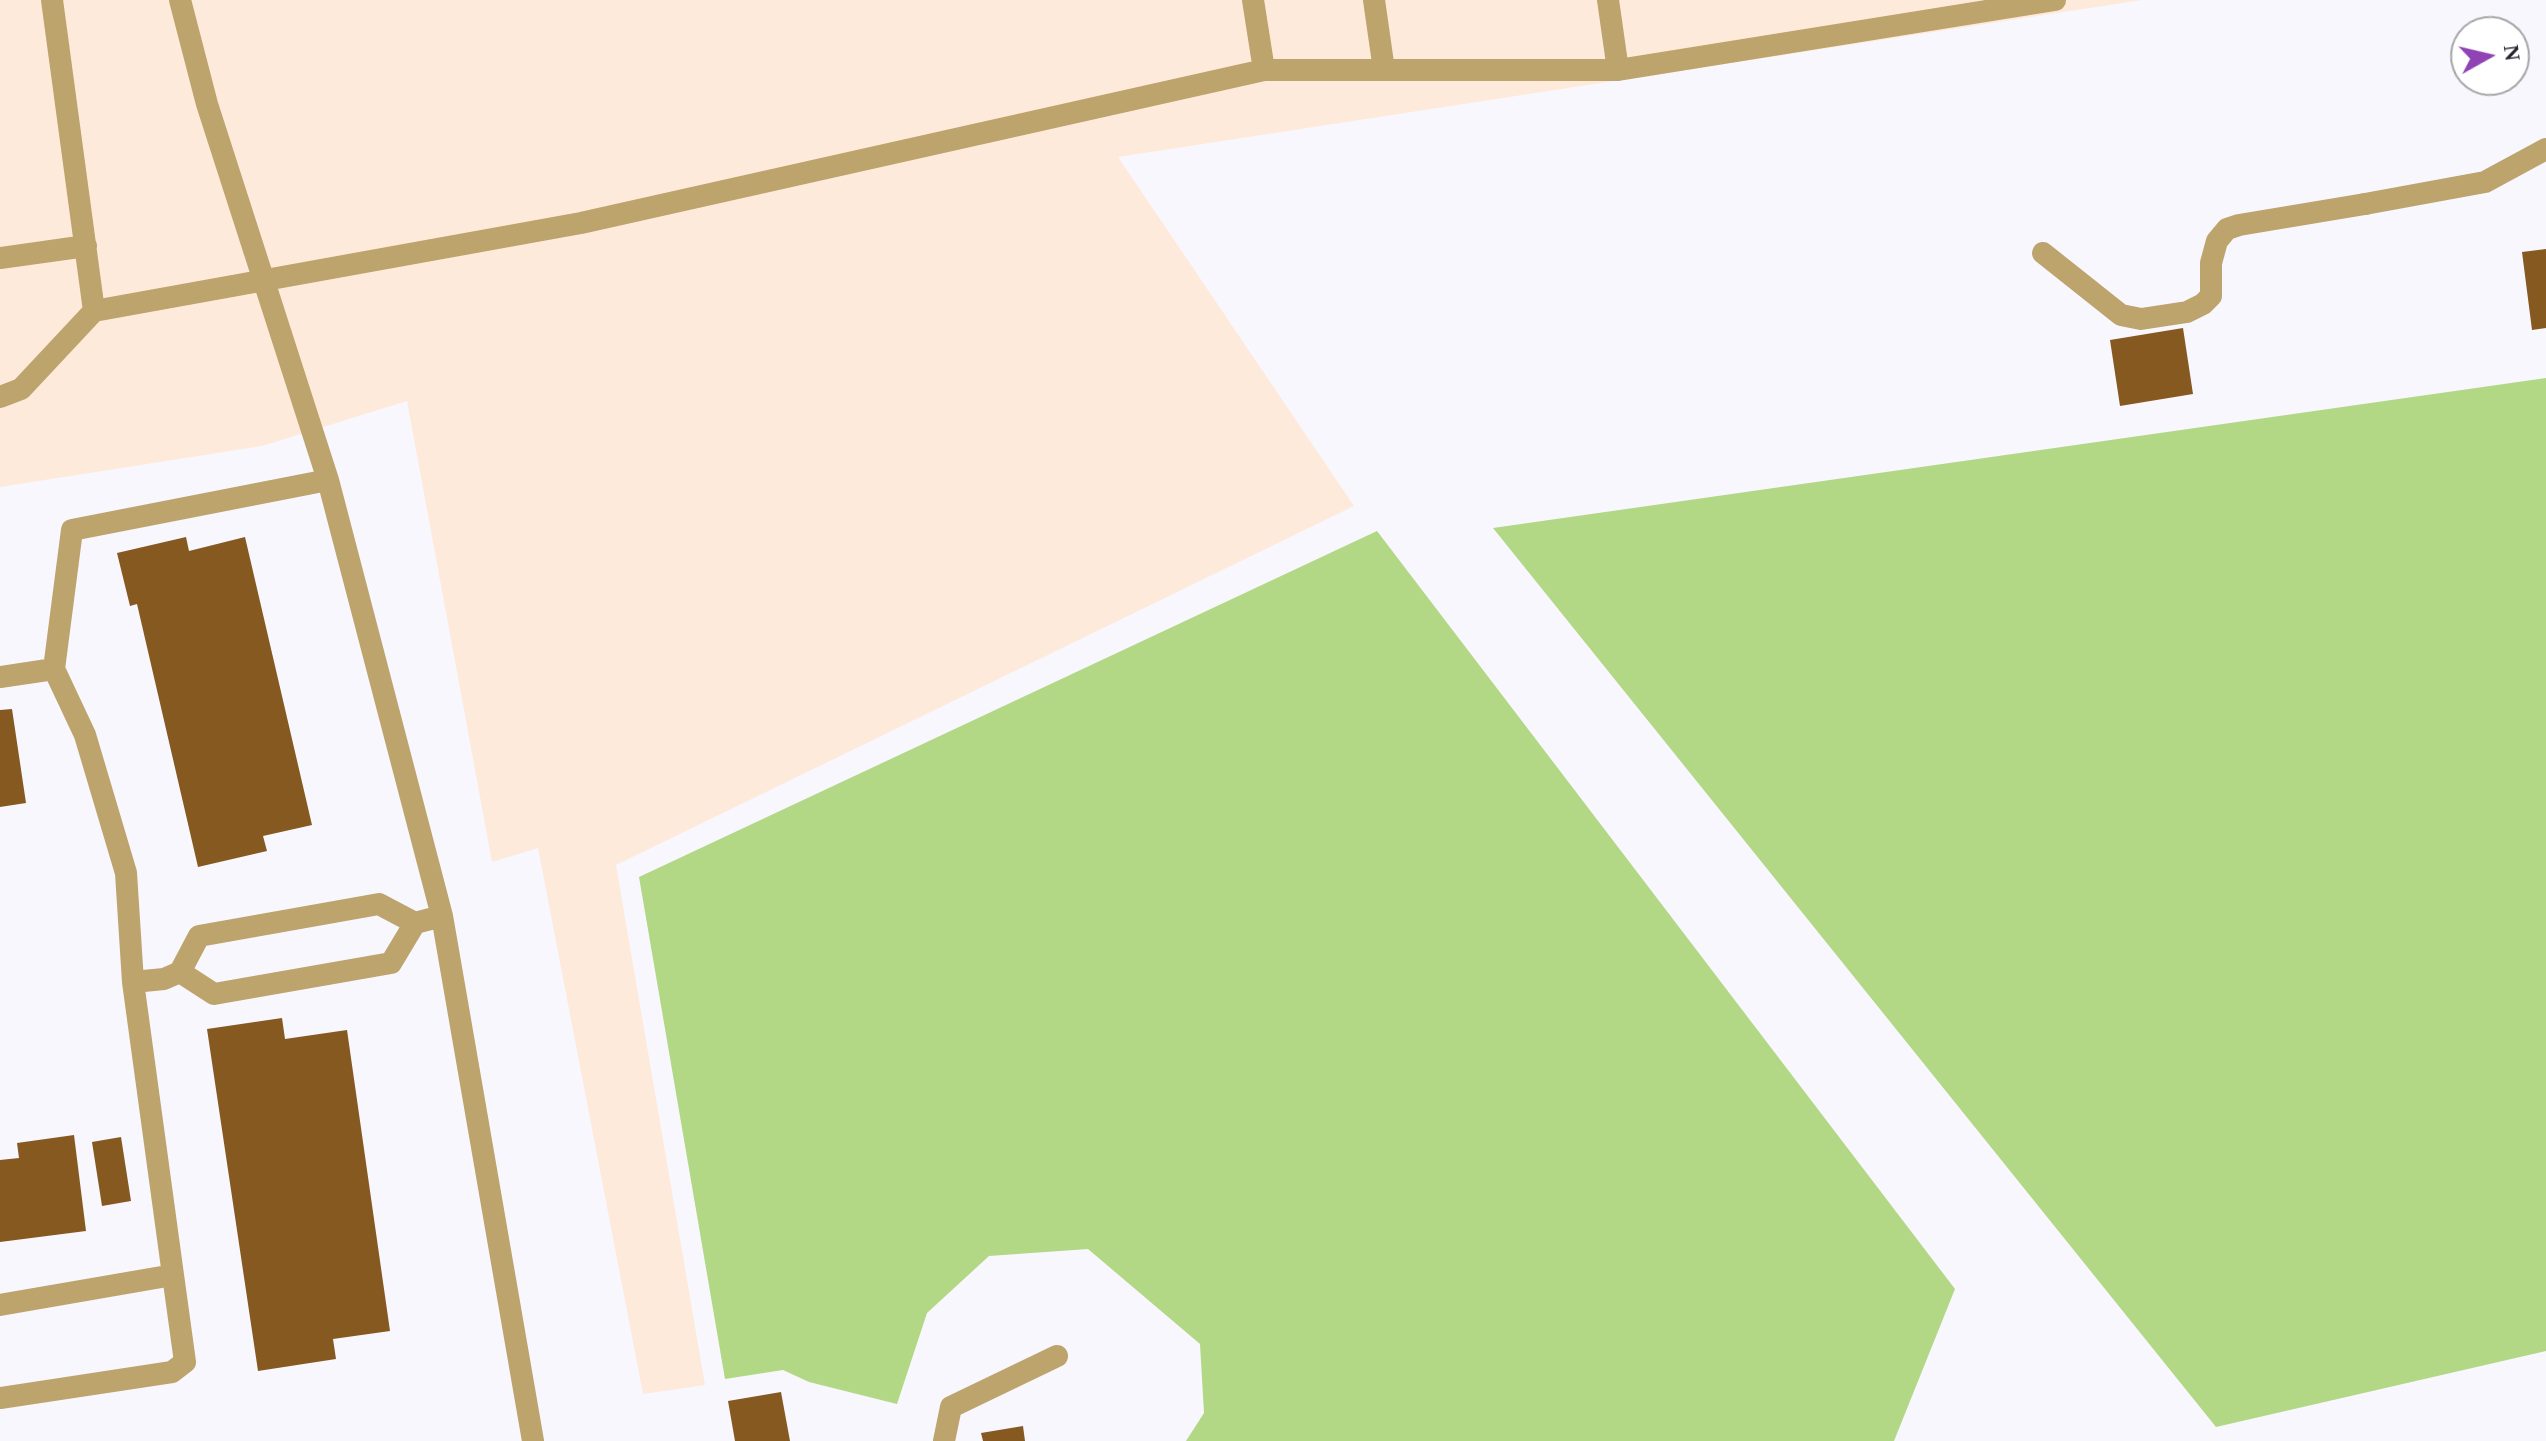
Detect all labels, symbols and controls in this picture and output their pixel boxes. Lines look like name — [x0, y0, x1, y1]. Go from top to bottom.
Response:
north arrow — [2450, 16, 2530, 96]
text: N — [2499, 43, 2526, 62]

